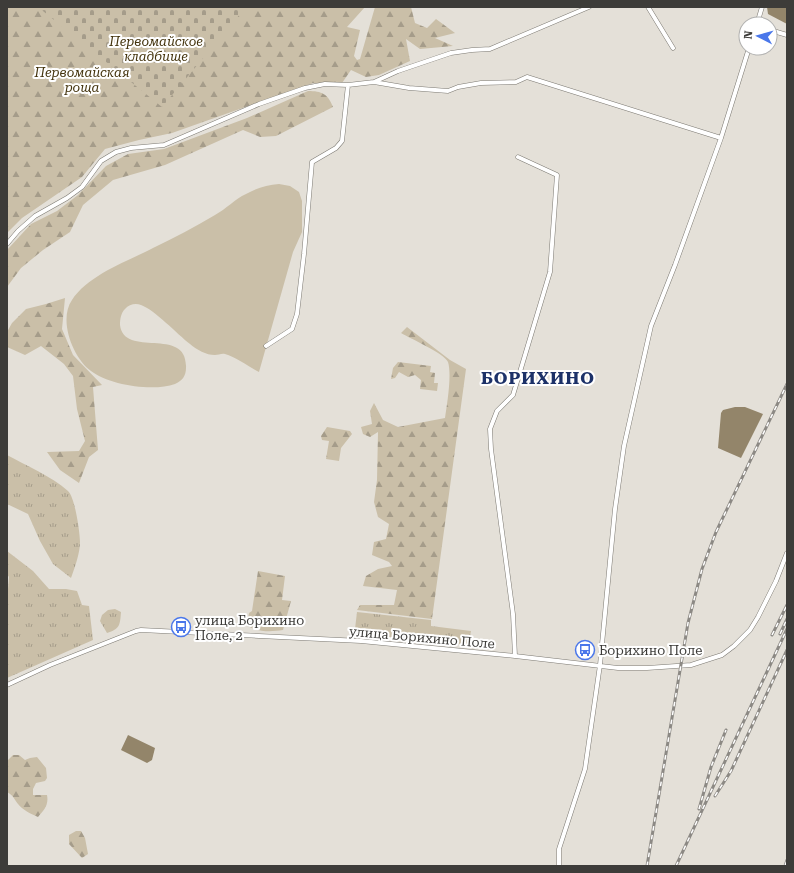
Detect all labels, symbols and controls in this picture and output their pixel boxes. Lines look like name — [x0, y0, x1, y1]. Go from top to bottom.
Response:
north arrow — [738, 16, 778, 56]
text: N — [742, 30, 756, 40]
park label: Первомайское кладбище — [108, 34, 203, 64]
park label: Первомайская роща — [33, 65, 130, 95]
district label: БОРИХИНО — [481, 368, 595, 388]
place label: улица Борихино Поле, 2 — [195, 613, 304, 643]
bus stop icon: улица Борихино Поле, 2 — [170, 616, 192, 638]
street label: улица Борихино Поле — [348, 624, 495, 651]
bus stop icon: Борихино Поле — [574, 639, 596, 661]
place label: Борихино Поле — [599, 643, 702, 658]

